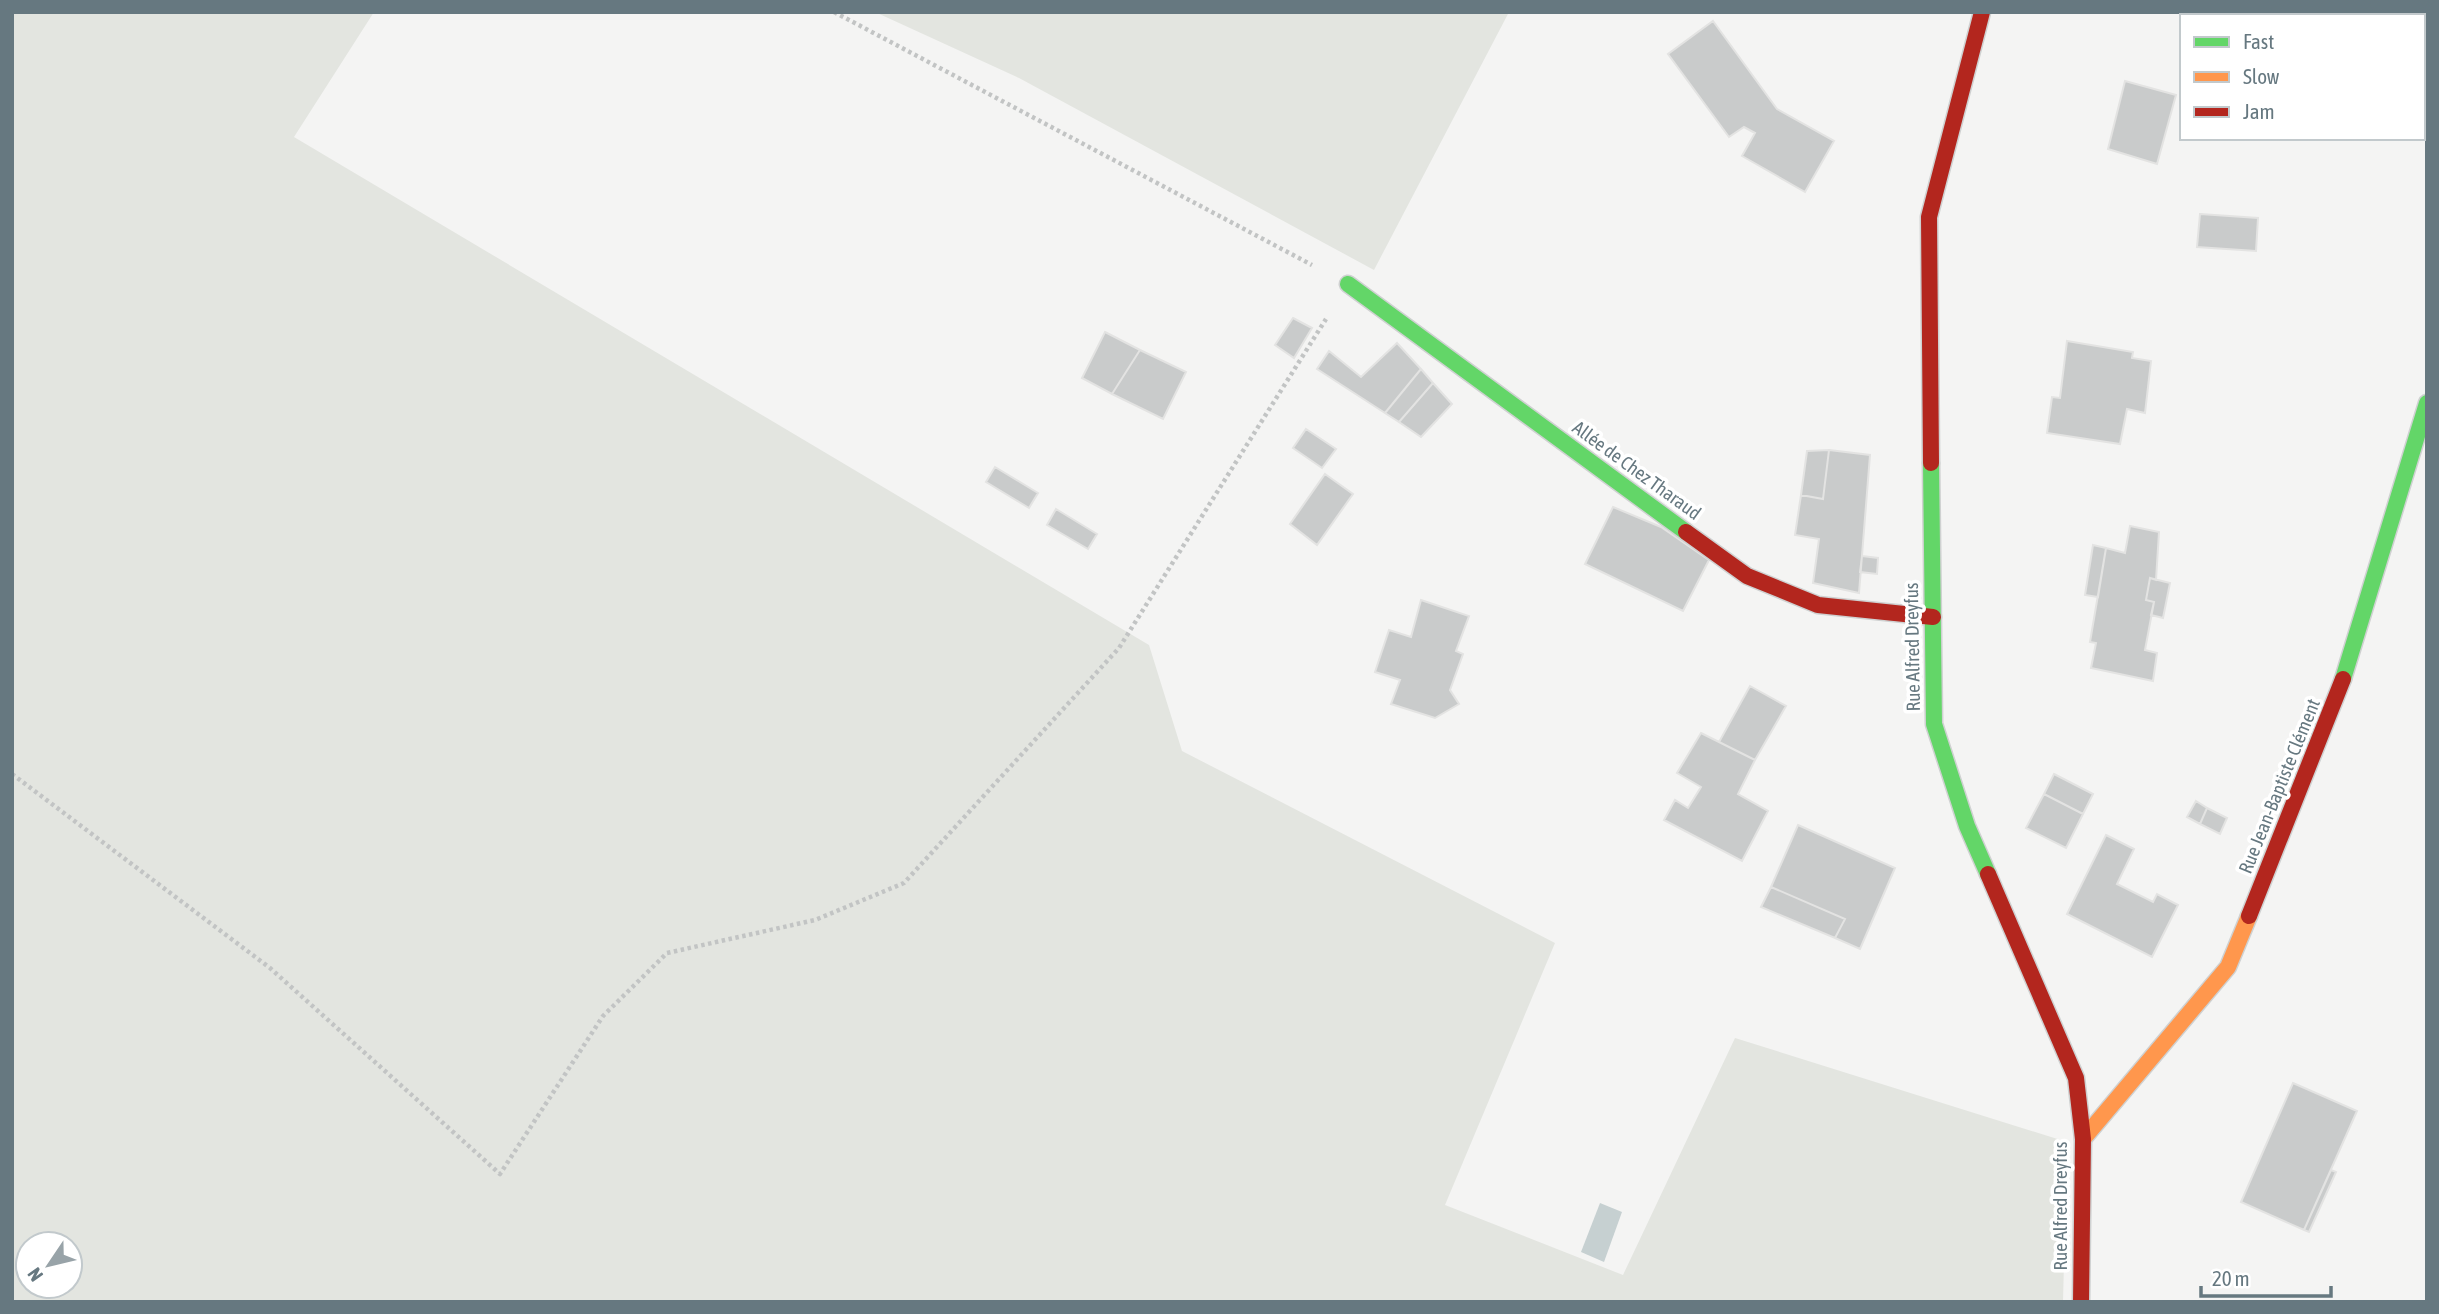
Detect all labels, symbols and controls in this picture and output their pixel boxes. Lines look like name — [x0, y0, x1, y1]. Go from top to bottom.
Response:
legend — [2180, 14, 2425, 140]
text: Fast — [2243, 29, 2274, 53]
text: Slow — [2243, 64, 2280, 88]
text: Jam — [2243, 99, 2275, 123]
street label: Allée de Chez Tharaud — [1569, 416, 1705, 524]
street label: Rue Alfred Dreyfus — [1900, 582, 1924, 712]
street label: Rue Jean-Baptiste Clément — [2234, 695, 2324, 877]
street label: Rue Alfred Dreyfus — [2049, 1141, 2071, 1270]
north arrow — [14, 1230, 84, 1300]
scale bar — [2201, 1254, 2330, 1298]
text: N — [23, 1264, 47, 1286]
text: 20 m — [2212, 1266, 2250, 1290]

